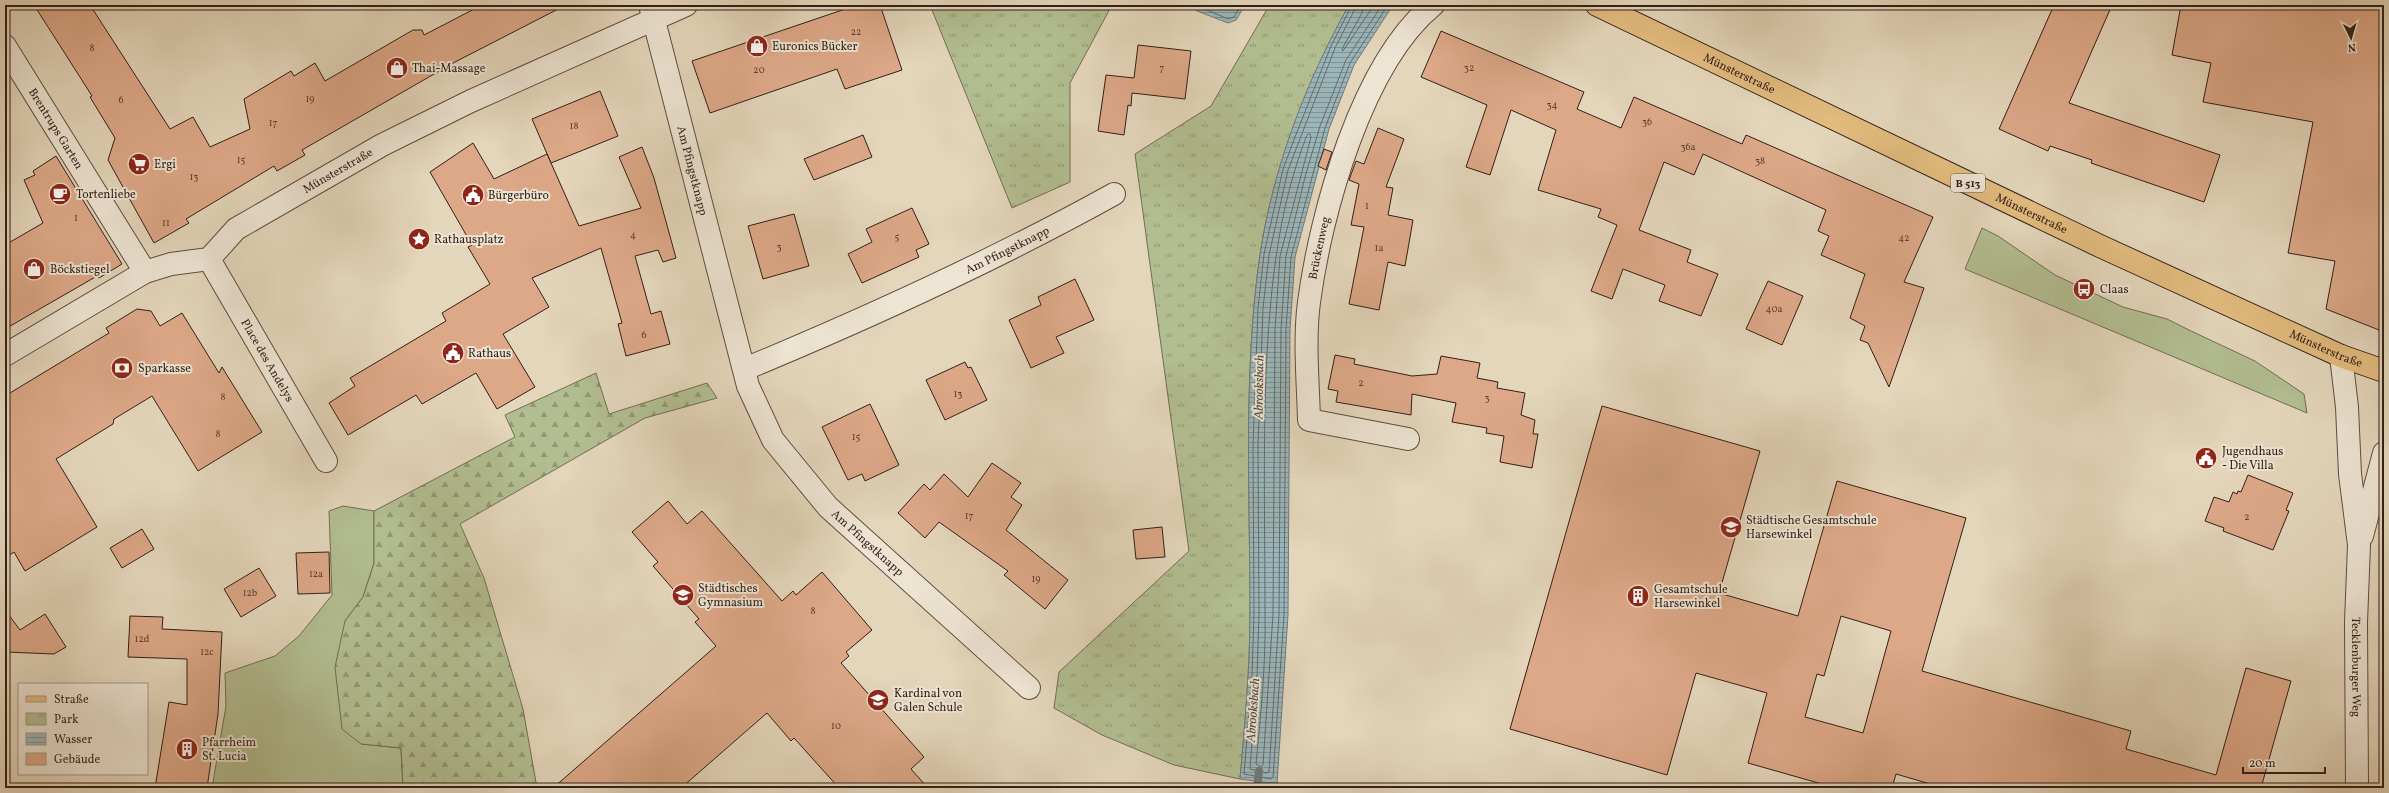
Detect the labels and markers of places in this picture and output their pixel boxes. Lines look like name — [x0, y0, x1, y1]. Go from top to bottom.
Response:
shop icon: Euronics Bücker — [744, 33, 770, 59]
place label: Euronics Bücker — [772, 39, 857, 55]
shop icon: Thai-Massage — [384, 55, 410, 81]
place label: Thai-Massage — [412, 61, 486, 77]
supermarket icon: Ergi — [126, 151, 152, 177]
place label: Ergi — [154, 157, 176, 173]
cafe icon: Tortenliebe — [47, 181, 73, 207]
public building icon: Bürgerbüro — [460, 182, 486, 208]
place label: Tortenliebe — [76, 187, 136, 203]
place label: Bürgerbüro — [488, 188, 549, 204]
place icon: Rathausplatz — [406, 226, 432, 252]
place label: Rathausplatz — [434, 232, 504, 248]
shop icon: Böckstiegel — [21, 256, 47, 282]
place label: Böckstiegel — [50, 262, 110, 278]
bus stop icon: Claas — [2071, 276, 2097, 302]
place label: Claas — [2100, 282, 2129, 298]
public building icon: Rathaus — [440, 340, 466, 366]
place label: Rathaus — [468, 346, 511, 362]
bank icon: Sparkasse — [109, 355, 135, 381]
place label: Sparkasse — [138, 361, 191, 377]
place label: Jugendhaus - Die Villa — [2222, 444, 2284, 474]
public building icon: Jugendhaus - Die Villa — [2193, 445, 2219, 471]
place label: Städtische Gesamtschule Harsewinkel — [1746, 513, 1877, 543]
school or university icon: Städtische Gesamtschule Harsewinkel — [1718, 514, 1744, 540]
place label: Städtisches Gymnasium — [698, 581, 764, 611]
school or university icon: Städtisches Gymnasium — [670, 582, 696, 608]
place label: Gesamtschule Harsewinkel — [1654, 582, 1728, 612]
building icon: Gesamtschule Harsewinkel — [1625, 583, 1651, 609]
place label: Kardinal von Galen Schule — [894, 686, 963, 716]
school or university icon: Kardinal von Galen Schule — [865, 687, 891, 713]
place label: Pfarrheim St. Lucia — [202, 735, 257, 765]
building icon: Pfarrheim St. Lucia — [174, 736, 200, 762]

